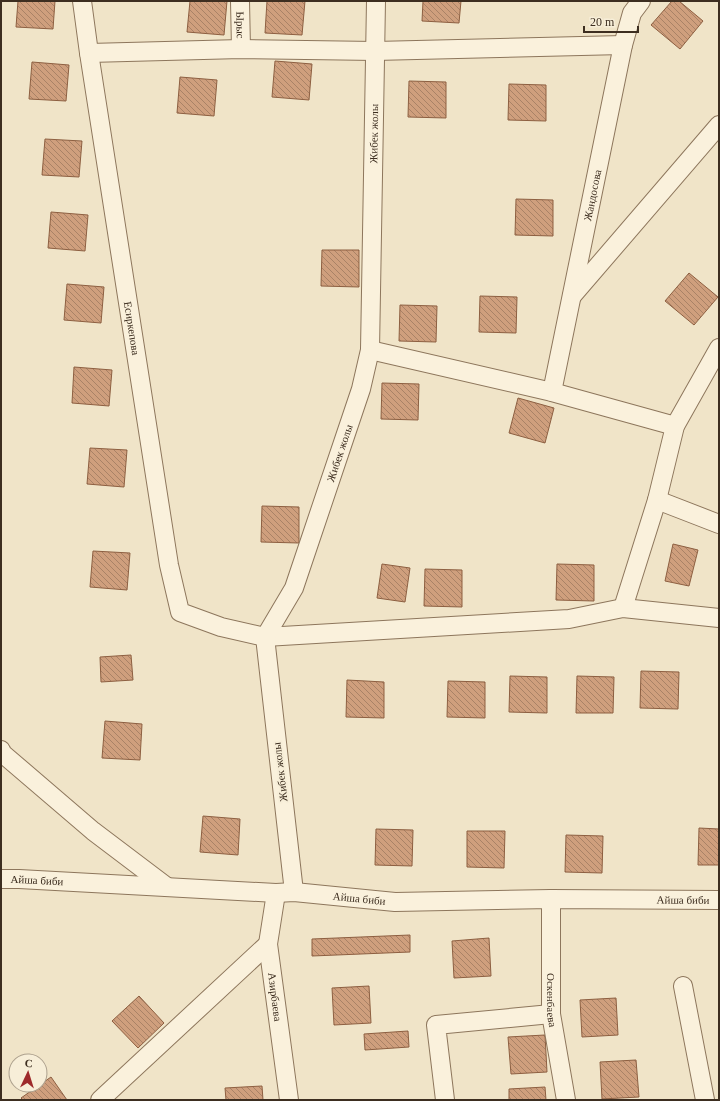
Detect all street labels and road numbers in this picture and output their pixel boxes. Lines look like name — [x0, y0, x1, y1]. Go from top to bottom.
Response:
street label: Ырыс — [234, 11, 247, 39]
street label: Жибек жолы — [367, 103, 380, 164]
street label: Жандосова — [581, 168, 603, 222]
street label: Есиркепова — [122, 300, 142, 356]
street label: Жибек жолы — [324, 422, 355, 483]
street label: Жибек жолы — [270, 741, 290, 802]
street label: Айша биби — [11, 873, 64, 887]
street label: Айша биби — [332, 890, 386, 907]
street label: Айша биби — [657, 894, 710, 906]
street label: Азирбаева — [266, 972, 284, 1022]
street label: Оскенбаева — [545, 973, 559, 1028]

